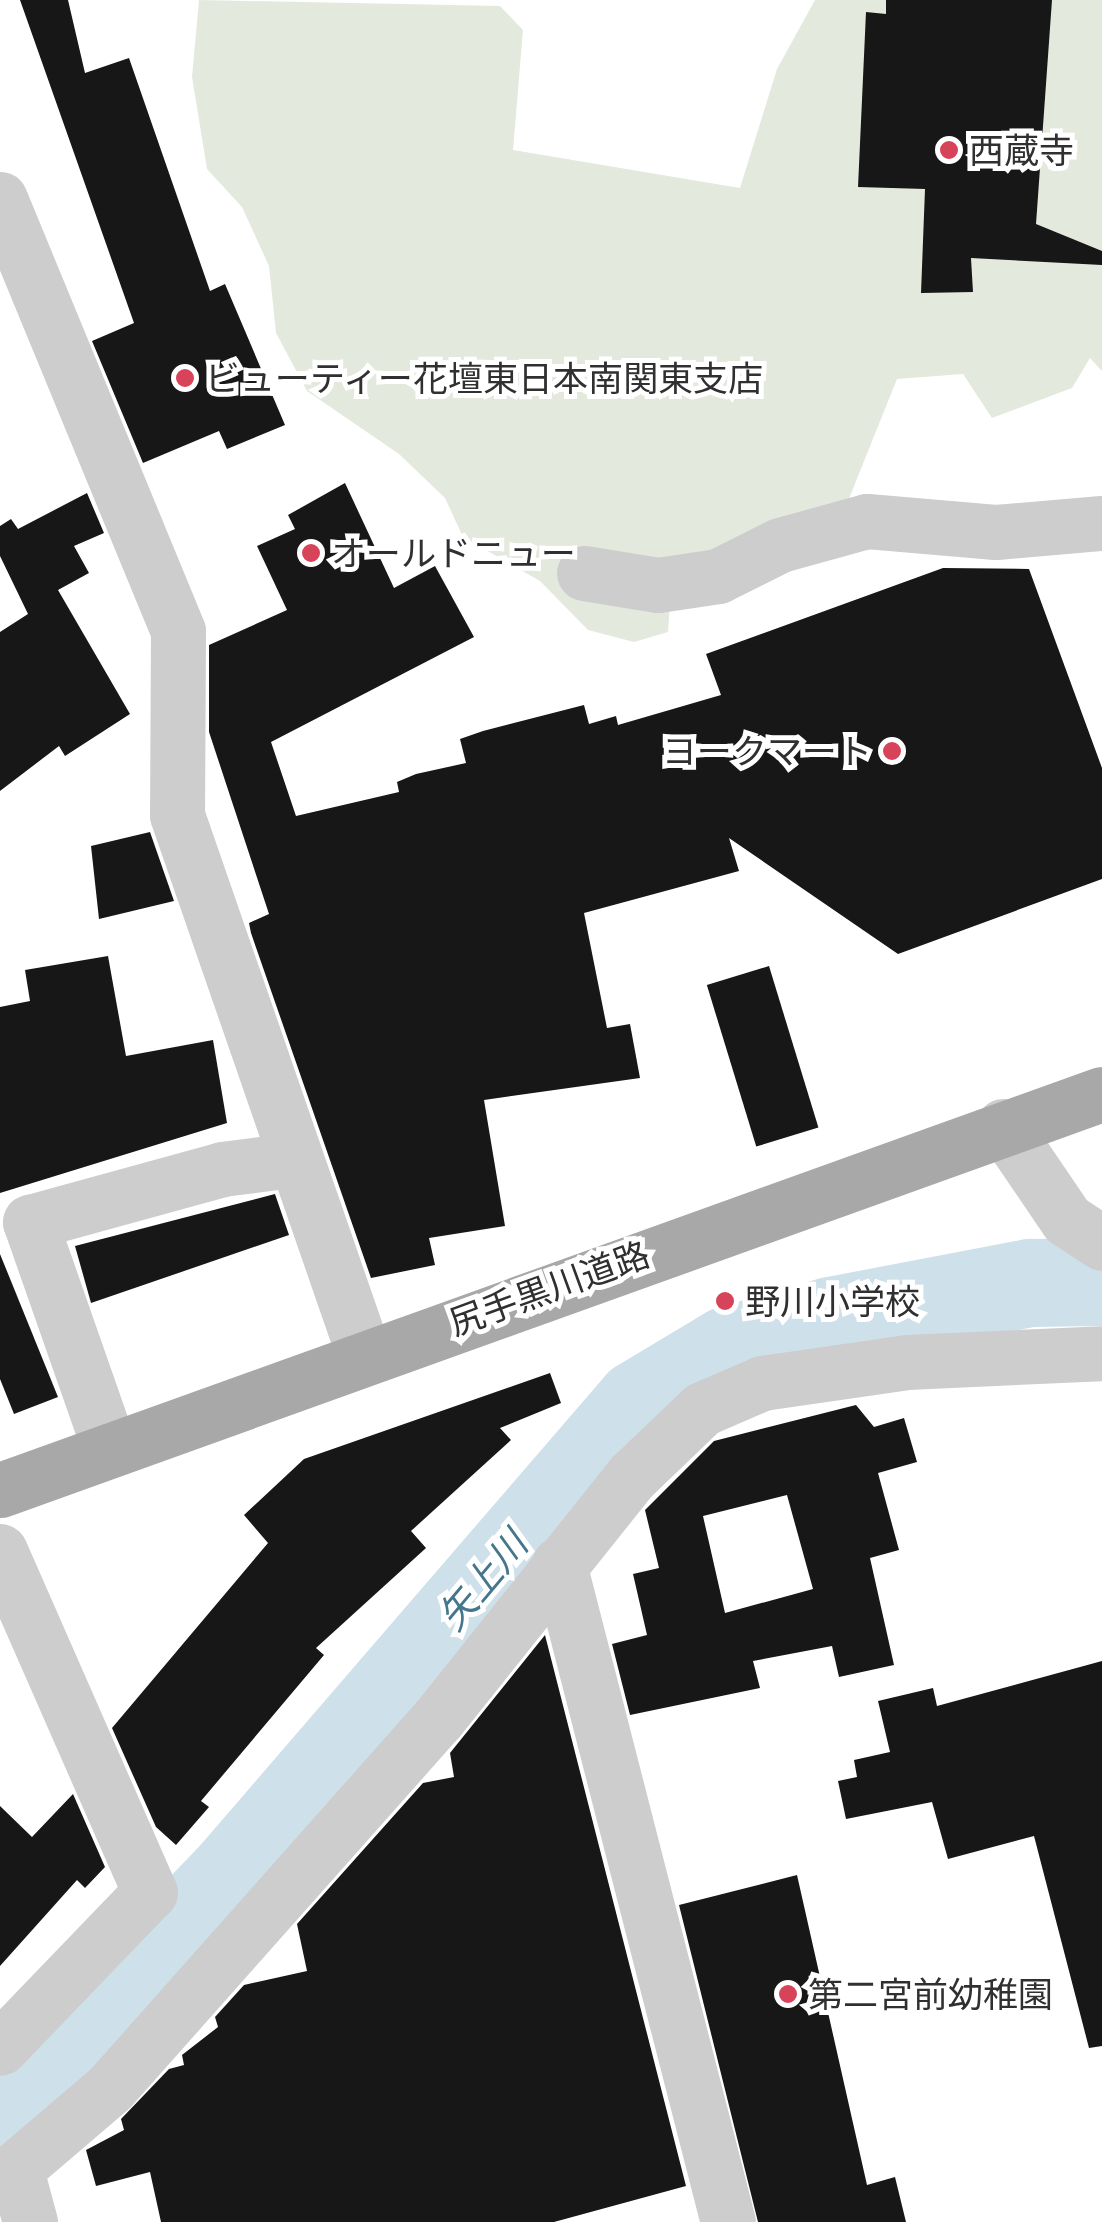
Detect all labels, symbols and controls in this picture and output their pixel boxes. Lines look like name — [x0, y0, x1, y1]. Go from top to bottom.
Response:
place label: 西蔵寺 — [969, 129, 1074, 171]
marker: 西蔵寺 — [938, 139, 960, 161]
place label: ビューティー花壇東日本南関東支店 — [205, 357, 765, 399]
marker: ビューティー花壇東日本南関東支店 — [174, 367, 196, 389]
place label: オールドニュー — [331, 532, 576, 574]
marker: オールドニュー — [300, 542, 322, 564]
place label: ヨークマート — [662, 730, 872, 772]
marker: ヨークマート — [881, 740, 903, 762]
street label: 尻手黒川道路 — [443, 1232, 655, 1344]
place label: 野川小学校 — [745, 1280, 920, 1322]
marker: 野川小学校 — [714, 1290, 736, 1312]
water label: 矢上川 — [428, 1522, 536, 1638]
place label: 第二宮前幼稚園 — [808, 1973, 1053, 2015]
marker: 第二宮前幼稚園 — [777, 1983, 799, 2005]

